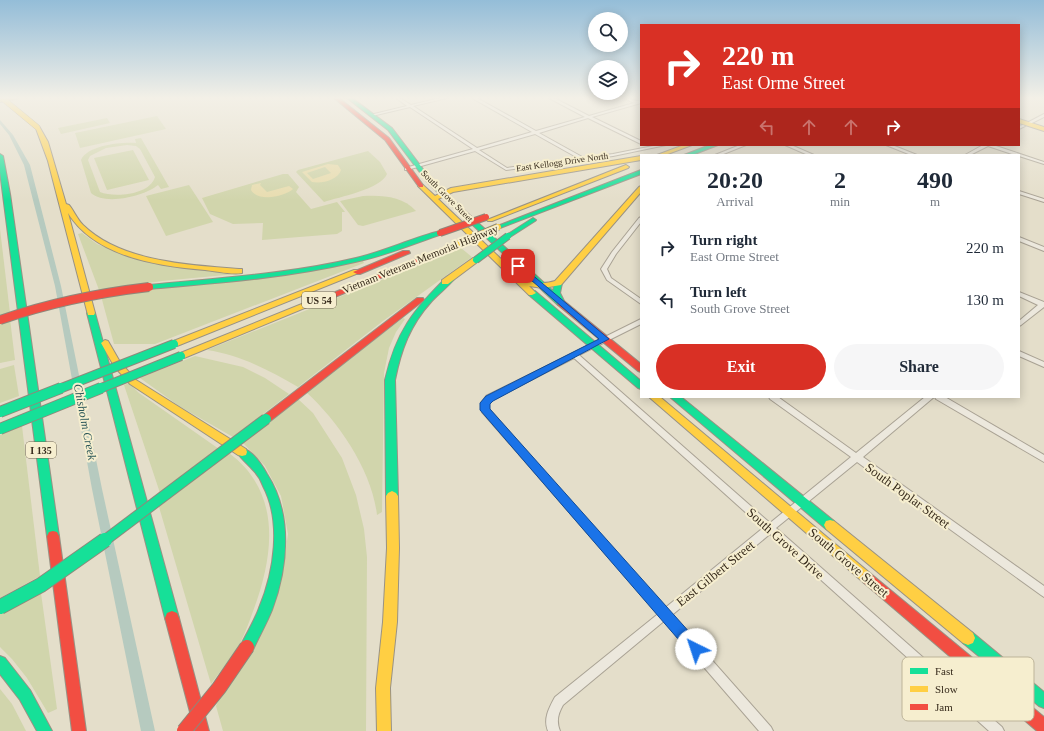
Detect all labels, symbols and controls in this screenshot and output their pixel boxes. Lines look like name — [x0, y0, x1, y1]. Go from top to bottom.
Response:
map controls — [588, 12, 628, 100]
button: search — [588, 12, 628, 52]
icon: right — [656, 40, 708, 92]
text: 220 m — [722, 40, 794, 71]
button: layers — [588, 60, 628, 100]
text: East Orme Street — [722, 73, 845, 93]
icon: left — [756, 116, 778, 138]
icon: ahead — [798, 116, 820, 138]
icon: ahead — [840, 116, 862, 138]
icon: right — [882, 116, 904, 138]
street label: East Kellogg Drive North — [515, 151, 609, 173]
text: 20:20 — [707, 167, 763, 193]
text: 2 — [834, 167, 846, 193]
text: 490 — [917, 167, 953, 193]
street label: South Grove Street — [419, 168, 475, 224]
text: Arrival — [716, 194, 754, 209]
text: min — [830, 194, 850, 209]
text: m — [930, 194, 940, 209]
street label: Vietnam Veterans Memorial Highway — [340, 222, 500, 296]
text: Turn right — [690, 232, 757, 248]
icon: right — [656, 237, 678, 259]
text: 220 m — [966, 240, 1004, 256]
pin — [501, 249, 535, 283]
text: East Orme Street — [690, 249, 779, 264]
icon: arrive — [507, 255, 529, 277]
text: Turn left — [690, 284, 747, 300]
icon: left — [656, 289, 678, 311]
road number: US 54 — [302, 292, 336, 308]
text: 130 m — [966, 292, 1004, 308]
text: South Grove Street — [690, 301, 790, 316]
button: Exit — [656, 344, 826, 390]
button: Share — [834, 344, 1004, 390]
water label: Chisholm Creek — [71, 383, 99, 462]
road number: I 135 — [26, 442, 56, 458]
street label: South Poplar Street — [862, 460, 953, 531]
street label: South Grove Drive — [744, 505, 828, 582]
street label: South Grove Street — [806, 525, 892, 600]
street label: East Gilbert Street — [673, 537, 758, 609]
position arrow — [675, 628, 717, 670]
legend — [902, 657, 1034, 721]
text: Fast — [935, 665, 953, 677]
text: Slow — [935, 683, 958, 695]
text: Jam — [935, 701, 953, 713]

